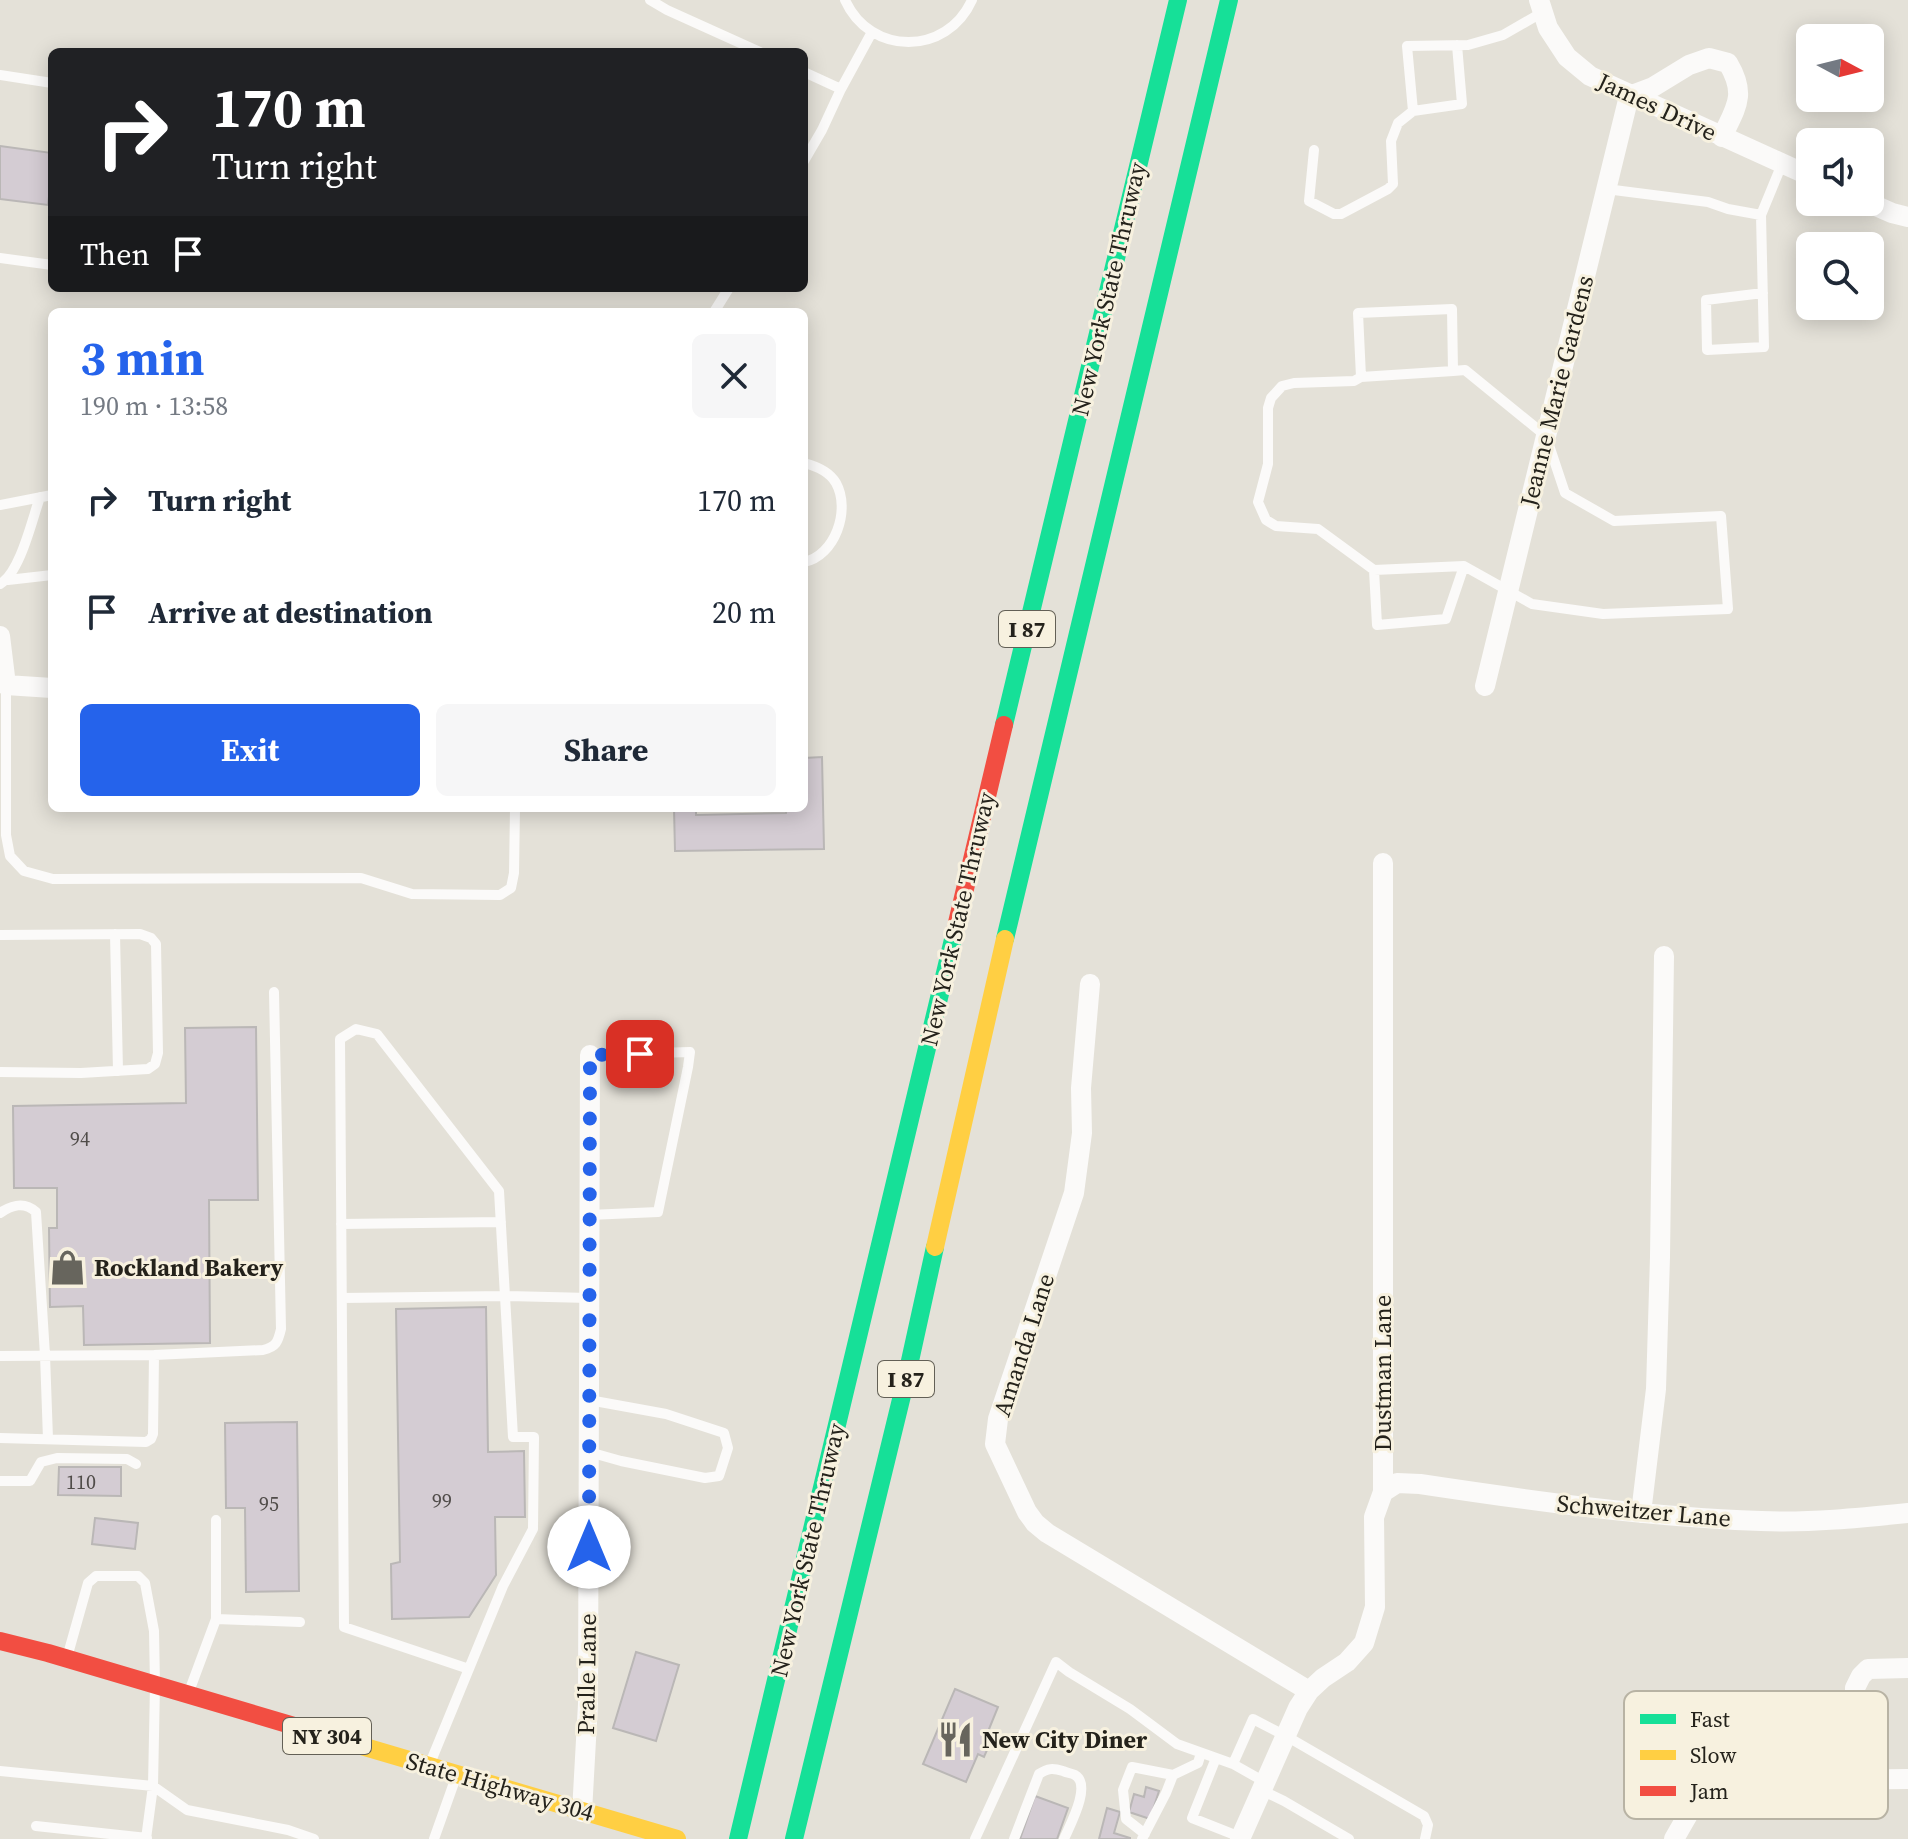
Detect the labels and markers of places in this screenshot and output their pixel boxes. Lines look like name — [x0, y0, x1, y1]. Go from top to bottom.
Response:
pin — [606, 1020, 674, 1088]
shop icon: Rockland Bakery — [49, 1249, 87, 1287]
place label: Rockland Bakery — [94, 1251, 283, 1284]
restaurant icon: New City Diner — [937, 1721, 975, 1759]
place label: New City Diner — [982, 1723, 1148, 1756]

